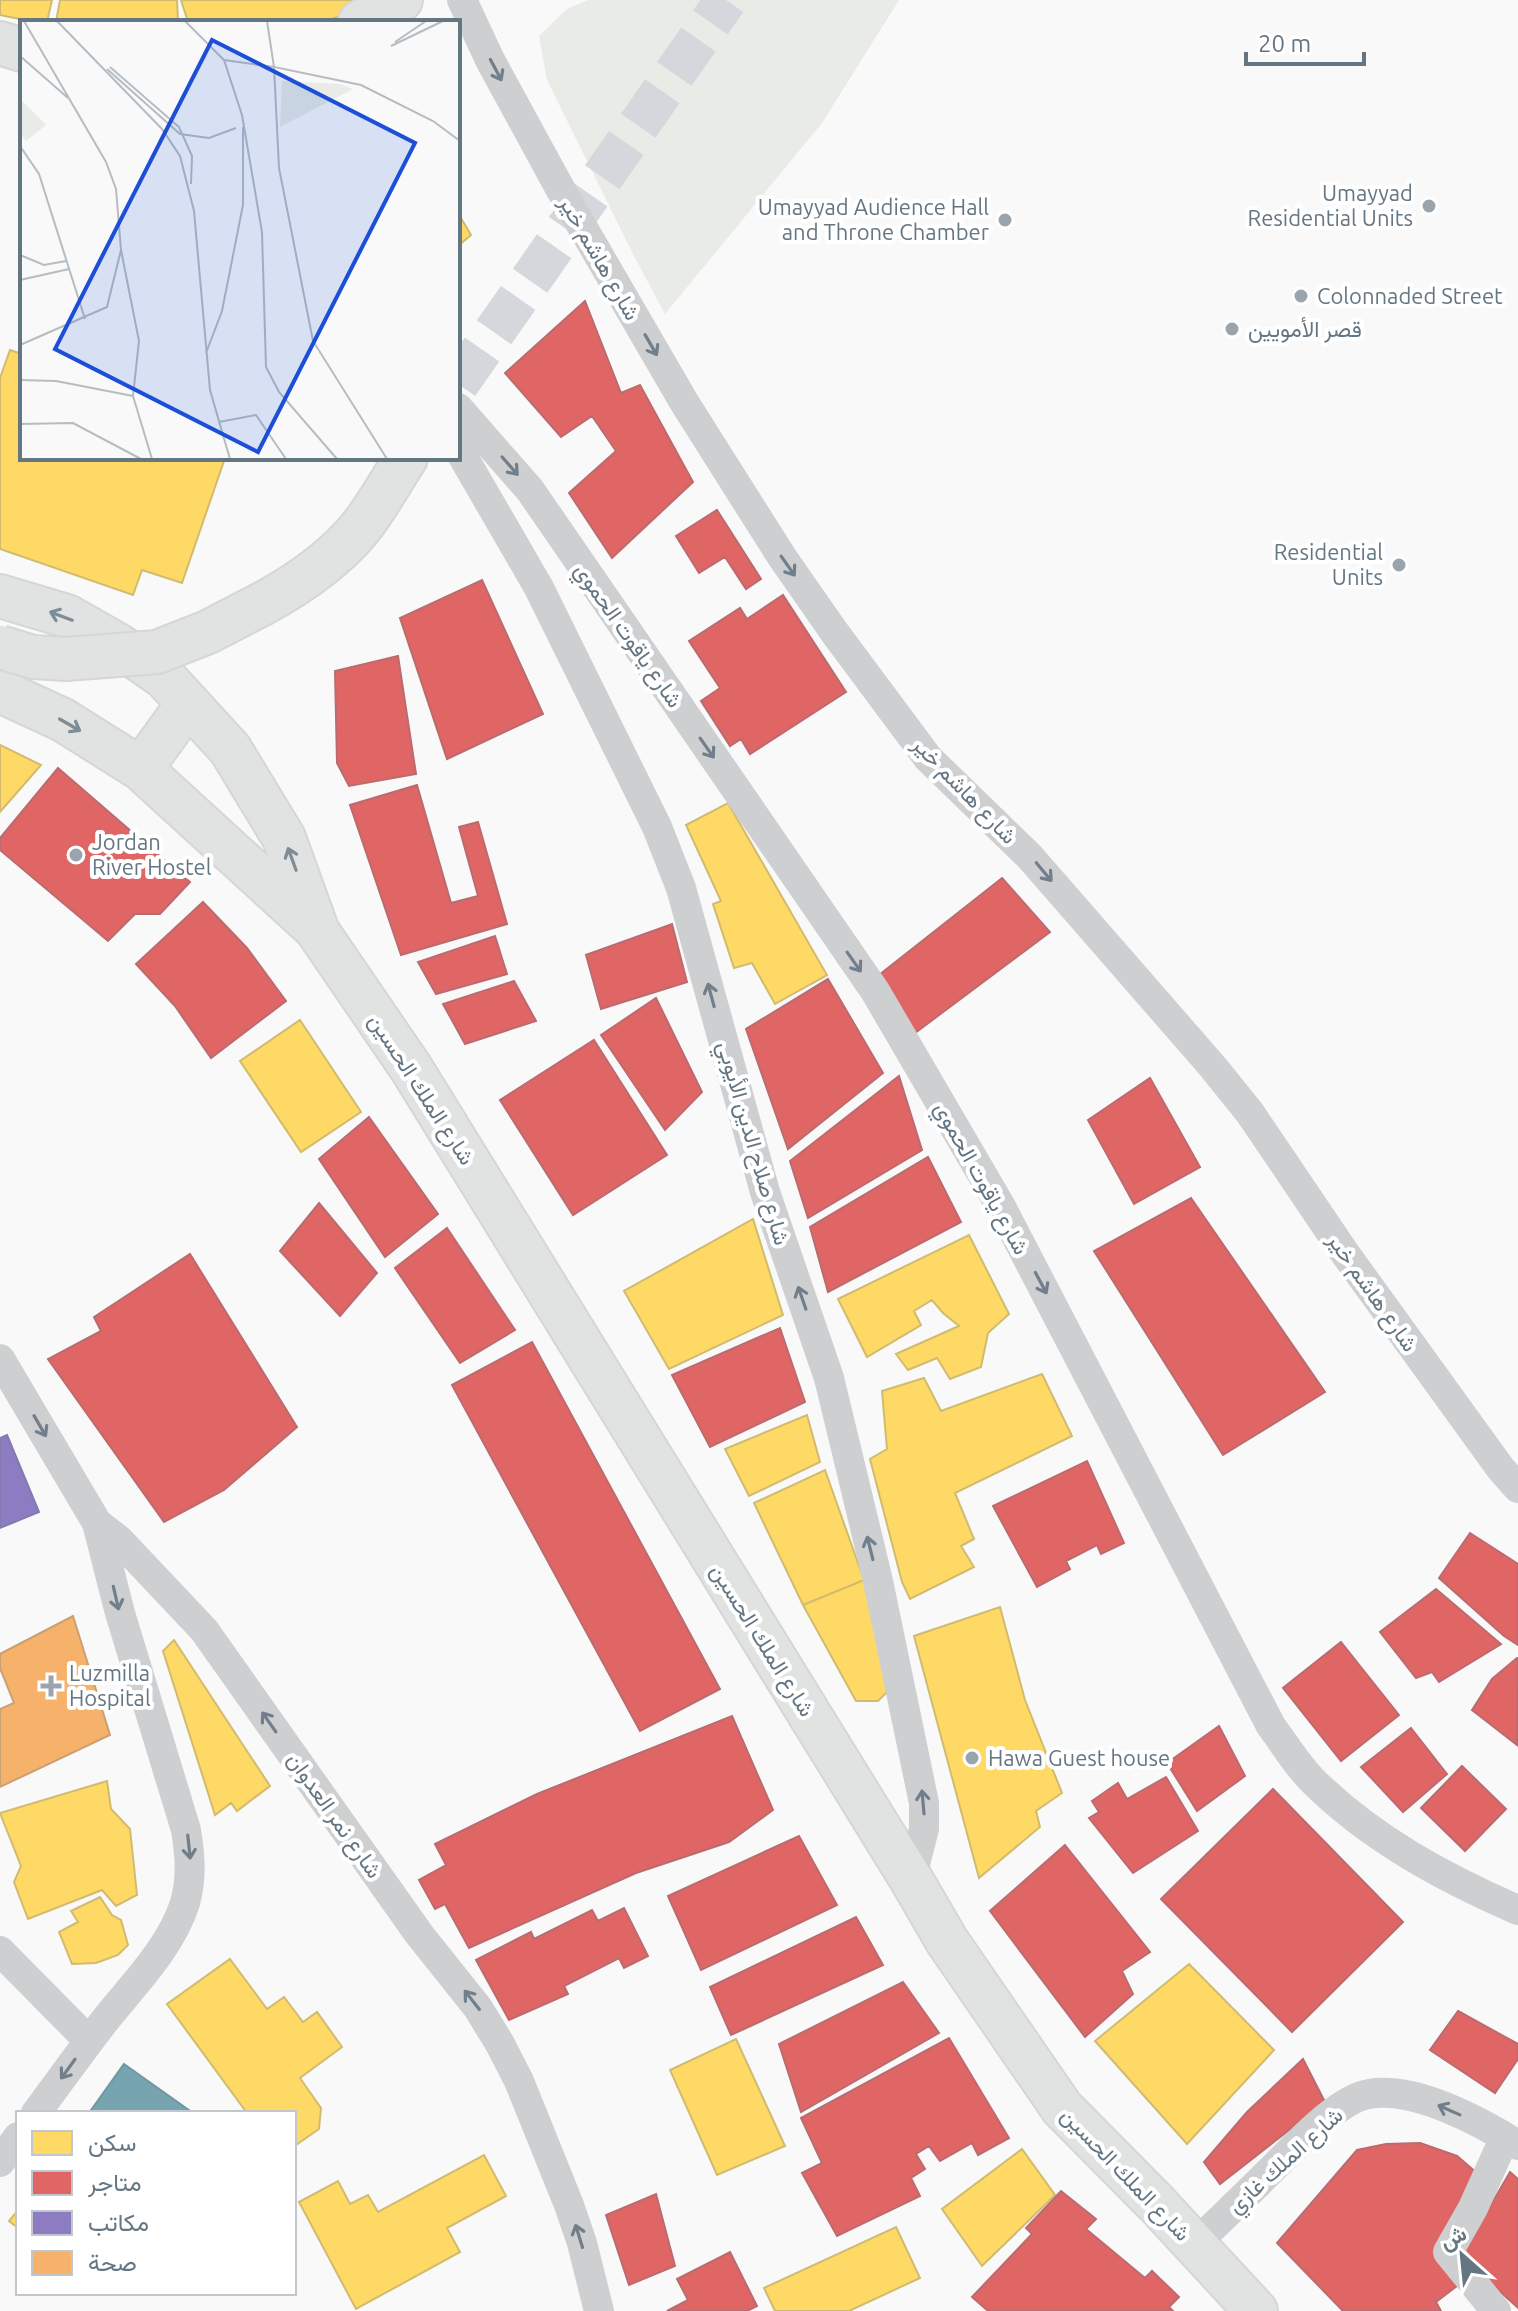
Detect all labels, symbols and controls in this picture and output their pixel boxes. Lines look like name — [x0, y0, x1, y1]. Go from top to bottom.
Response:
scale bar — [1246, 16, 1364, 66]
inset map — [20, 20, 460, 460]
text: 20 m — [1258, 30, 1311, 57]
one-way arrow — [488, 58, 504, 82]
place label: Umayyad Residential Units — [1247, 180, 1413, 230]
street label: شارع هاشم خير — [552, 191, 646, 326]
place label: Umayyad Audience Hall and Throne Chamber — [758, 194, 990, 244]
marker: Umayyad Residential Units — [1420, 197, 1438, 215]
marker: Umayyad Audience Hall and Throne Chamber — [996, 211, 1014, 229]
place label: Colonnaded Street — [1317, 283, 1503, 308]
marker: Colonnaded Street — [1292, 287, 1310, 305]
place label: قصر الأمويين — [1248, 316, 1362, 343]
marker: قصر الأمويين — [1223, 320, 1241, 338]
one-way arrow — [644, 333, 659, 357]
one-way arrow — [500, 456, 518, 476]
place label: Residential Units — [1274, 539, 1383, 589]
one-way arrow — [780, 555, 796, 577]
marker: Residential Units — [1390, 556, 1408, 574]
street label: شارع ياقوت الحموي — [565, 558, 689, 716]
one-way arrow — [49, 607, 74, 622]
one-way arrow — [58, 717, 82, 733]
street label: شارع هاشم خير — [905, 730, 1023, 850]
one-way arrow — [699, 736, 715, 758]
place label: Jordan River Hostel — [92, 829, 212, 879]
marker: Jordan River Hostel — [67, 846, 85, 864]
one-way arrow — [284, 847, 298, 871]
one-way arrow — [1034, 862, 1052, 882]
one-way arrow — [846, 950, 862, 972]
one-way arrow — [702, 983, 717, 1009]
street label: شارع الملك الحسين — [362, 1009, 481, 1171]
street label: شارع صلاح الدين الأيوبي — [707, 1038, 796, 1249]
street label: شارع ياقوت الحموي — [924, 1097, 1035, 1262]
street label: شارع هاشم خير — [1320, 1227, 1423, 1357]
one-way arrow — [1034, 1271, 1050, 1295]
one-way arrow — [793, 1285, 808, 1310]
one-way arrow — [32, 1414, 48, 1437]
one-way arrow — [862, 1536, 877, 1561]
street label: شارع الملك الحسين — [704, 1559, 820, 1722]
one-way arrow — [109, 1585, 124, 1610]
place label: Luzmilla Hospital — [69, 1660, 151, 1710]
marker: Luzmilla Hospital — [40, 1675, 62, 1697]
one-way arrow — [261, 1712, 278, 1733]
place label: Hawa Guest house — [988, 1745, 1170, 1770]
street label: شارع نمر العدوان — [280, 1747, 388, 1884]
marker: Hawa Guest house — [963, 1749, 981, 1767]
one-way arrow — [915, 1790, 930, 1816]
one-way arrow — [181, 1834, 196, 1860]
one-way arrow — [463, 1990, 480, 2011]
one-way arrow — [60, 2058, 77, 2079]
street label: شارع الملك الحسين — [1054, 2102, 1196, 2247]
street label: شارع الملك غازي — [1222, 2102, 1352, 2223]
one-way arrow — [1437, 2102, 1461, 2117]
legend — [16, 2111, 296, 2295]
text: سكن — [88, 2129, 137, 2157]
text: متاجر — [87, 2169, 142, 2198]
text: مكاتب — [88, 2209, 149, 2237]
north arrow — [1422, 2215, 1502, 2295]
text: ش — [1435, 2220, 1471, 2256]
one-way arrow — [571, 2223, 586, 2249]
text: صحة — [88, 2249, 137, 2276]

